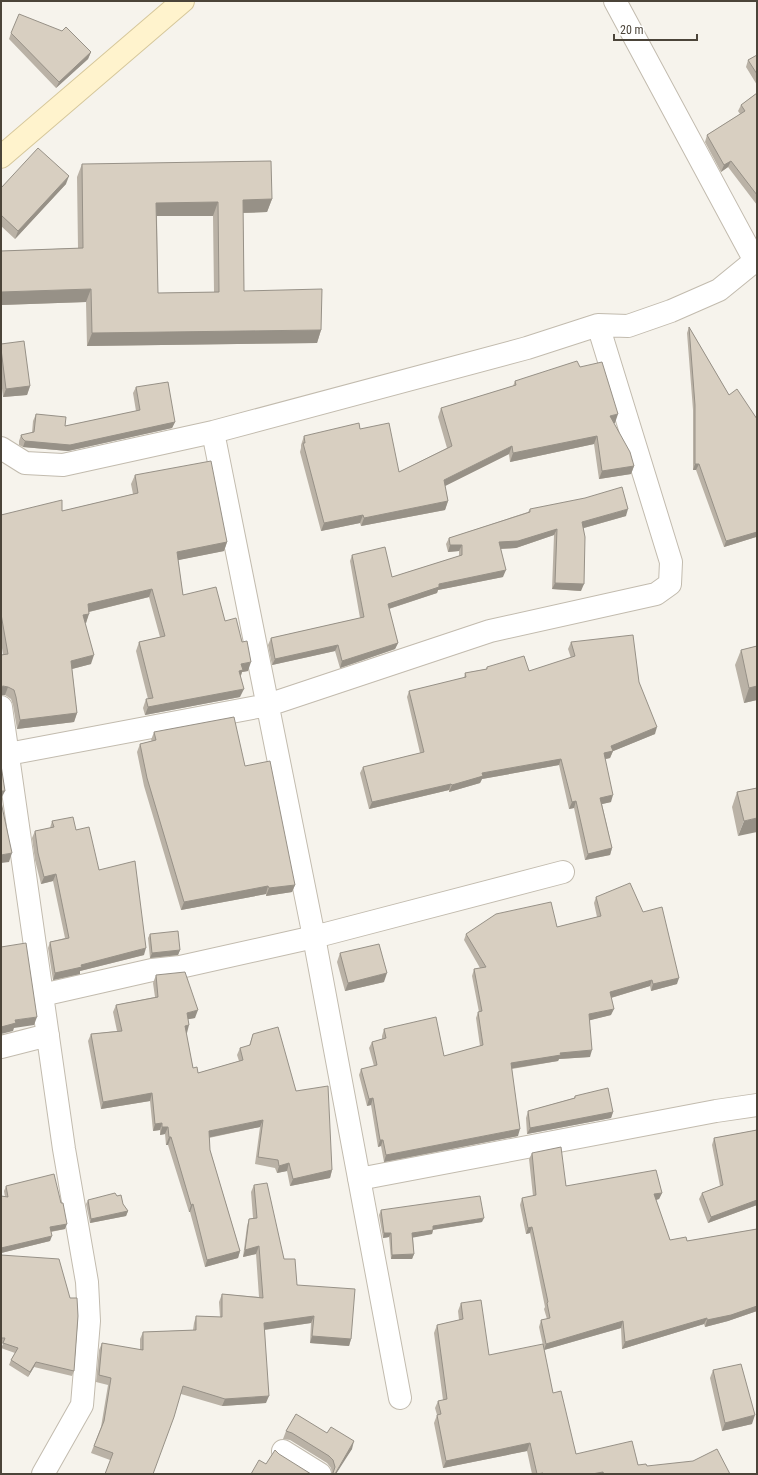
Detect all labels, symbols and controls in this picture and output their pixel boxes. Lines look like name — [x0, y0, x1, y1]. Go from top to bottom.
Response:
scale bar — [614, 16, 697, 42]
text: 20 m — [620, 23, 644, 37]

